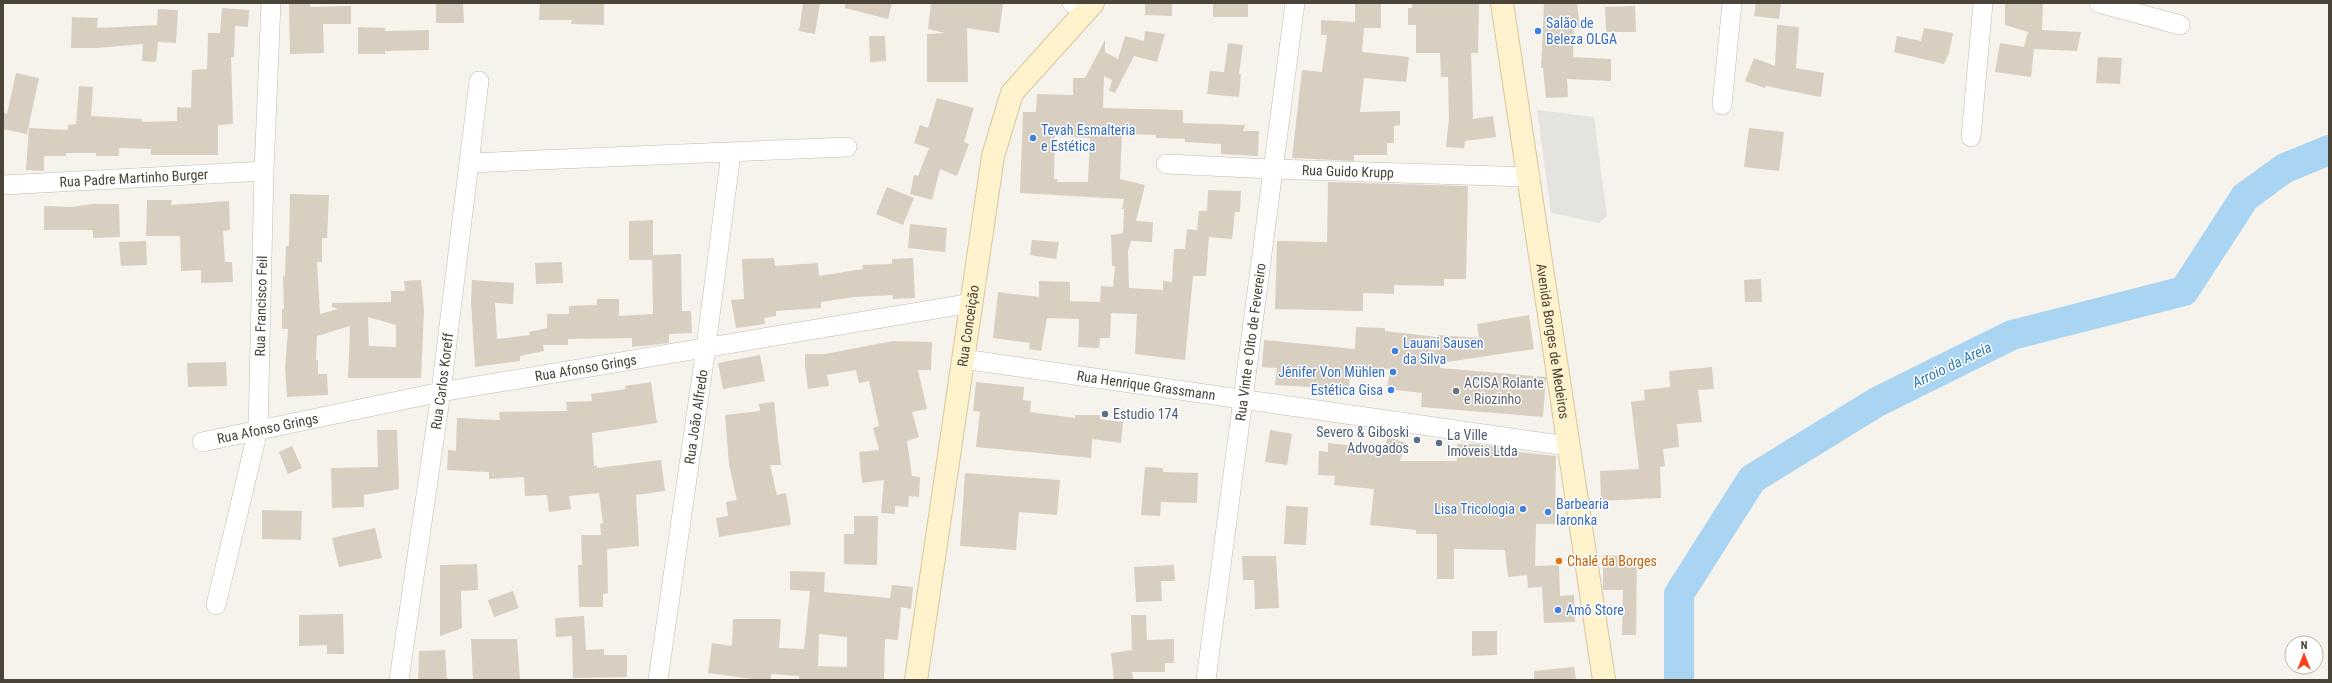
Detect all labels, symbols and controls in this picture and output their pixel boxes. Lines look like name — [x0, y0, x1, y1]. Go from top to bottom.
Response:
place label: Salão de Beleza OLGA — [1546, 15, 1617, 47]
marker: Salão de Beleza OLGA — [1533, 26, 1543, 36]
place label: Tevah Esmalteria e Estética — [1041, 122, 1135, 154]
marker: Tevah Esmalteria e Estética — [1028, 133, 1038, 143]
street label: Rua Guido Krupp — [1302, 162, 1394, 181]
street label: Rua Padre Martinho Burger — [59, 166, 209, 190]
street label: Rua Francisco Feil — [252, 256, 270, 356]
street label: Rua Vinte e Oito de Fevereiro — [1232, 262, 1269, 422]
street label: Avenida Borges de Medeiros — [1533, 262, 1573, 420]
street label: Rua Conceição — [954, 284, 982, 368]
street label: Rua Carlos Koreff — [428, 331, 456, 430]
place label: Lauani Sausen da Silva — [1403, 335, 1484, 367]
water label: Arroio da Areia — [1909, 338, 1995, 392]
marker: Lauani Sausen da Silva — [1390, 346, 1400, 356]
street label: Rua Afonso Grings — [534, 351, 638, 384]
place label: Jênifer Von Mühlen — [1278, 364, 1385, 380]
street label: Rua Henrique Grassmann — [1076, 367, 1216, 403]
marker: Jênifer Von Mühlen — [1388, 367, 1398, 377]
street label: Rua João Alfredo — [681, 368, 711, 465]
place label: ACISA Rolante e Riozinho — [1464, 375, 1544, 407]
place label: Estética Gisa — [1311, 382, 1383, 398]
marker: Estética Gisa — [1386, 385, 1396, 395]
marker: ACISA Rolante e Riozinho — [1451, 386, 1461, 396]
place label: Estudio 174 — [1113, 406, 1178, 422]
marker: Estudio 174 — [1100, 409, 1110, 419]
street label: Rua Afonso Grings — [216, 410, 320, 447]
place label: Severo & Giboski Advogados — [1316, 424, 1409, 456]
place label: La Ville Imóveis Ltda — [1447, 427, 1518, 459]
marker: Severo & Giboski Advogados — [1412, 435, 1422, 445]
marker: La Ville Imóveis Ltda — [1434, 438, 1444, 448]
place label: Barbearia Iaronka — [1556, 496, 1609, 528]
place label: Lisa Tricologia — [1434, 501, 1515, 517]
marker: Lisa Tricologia — [1518, 504, 1528, 514]
marker: Barbearia Iaronka — [1543, 507, 1553, 517]
place label: Chalé da Borges — [1567, 553, 1657, 569]
marker: Chalé da Borges — [1554, 556, 1564, 566]
place label: Amô Store — [1566, 602, 1624, 618]
marker: Amô Store — [1553, 605, 1563, 615]
north arrow — [2284, 635, 2324, 675]
text: N — [2301, 639, 2308, 652]

